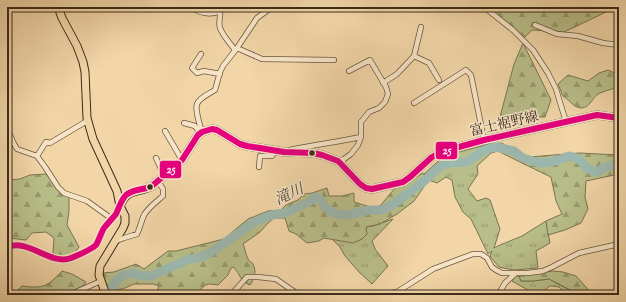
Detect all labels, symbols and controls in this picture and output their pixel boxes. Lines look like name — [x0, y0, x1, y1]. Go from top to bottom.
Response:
street label: 富士裾野線 — [468, 107, 541, 143]
line badge: 25 — [435, 141, 458, 160]
text: 25 — [443, 143, 452, 159]
unlabelled marker — [307, 148, 317, 158]
line badge: 25 — [159, 160, 182, 179]
text: 25 — [167, 162, 176, 178]
water label: 滝川 — [272, 179, 309, 211]
unlabelled marker — [145, 182, 155, 192]

